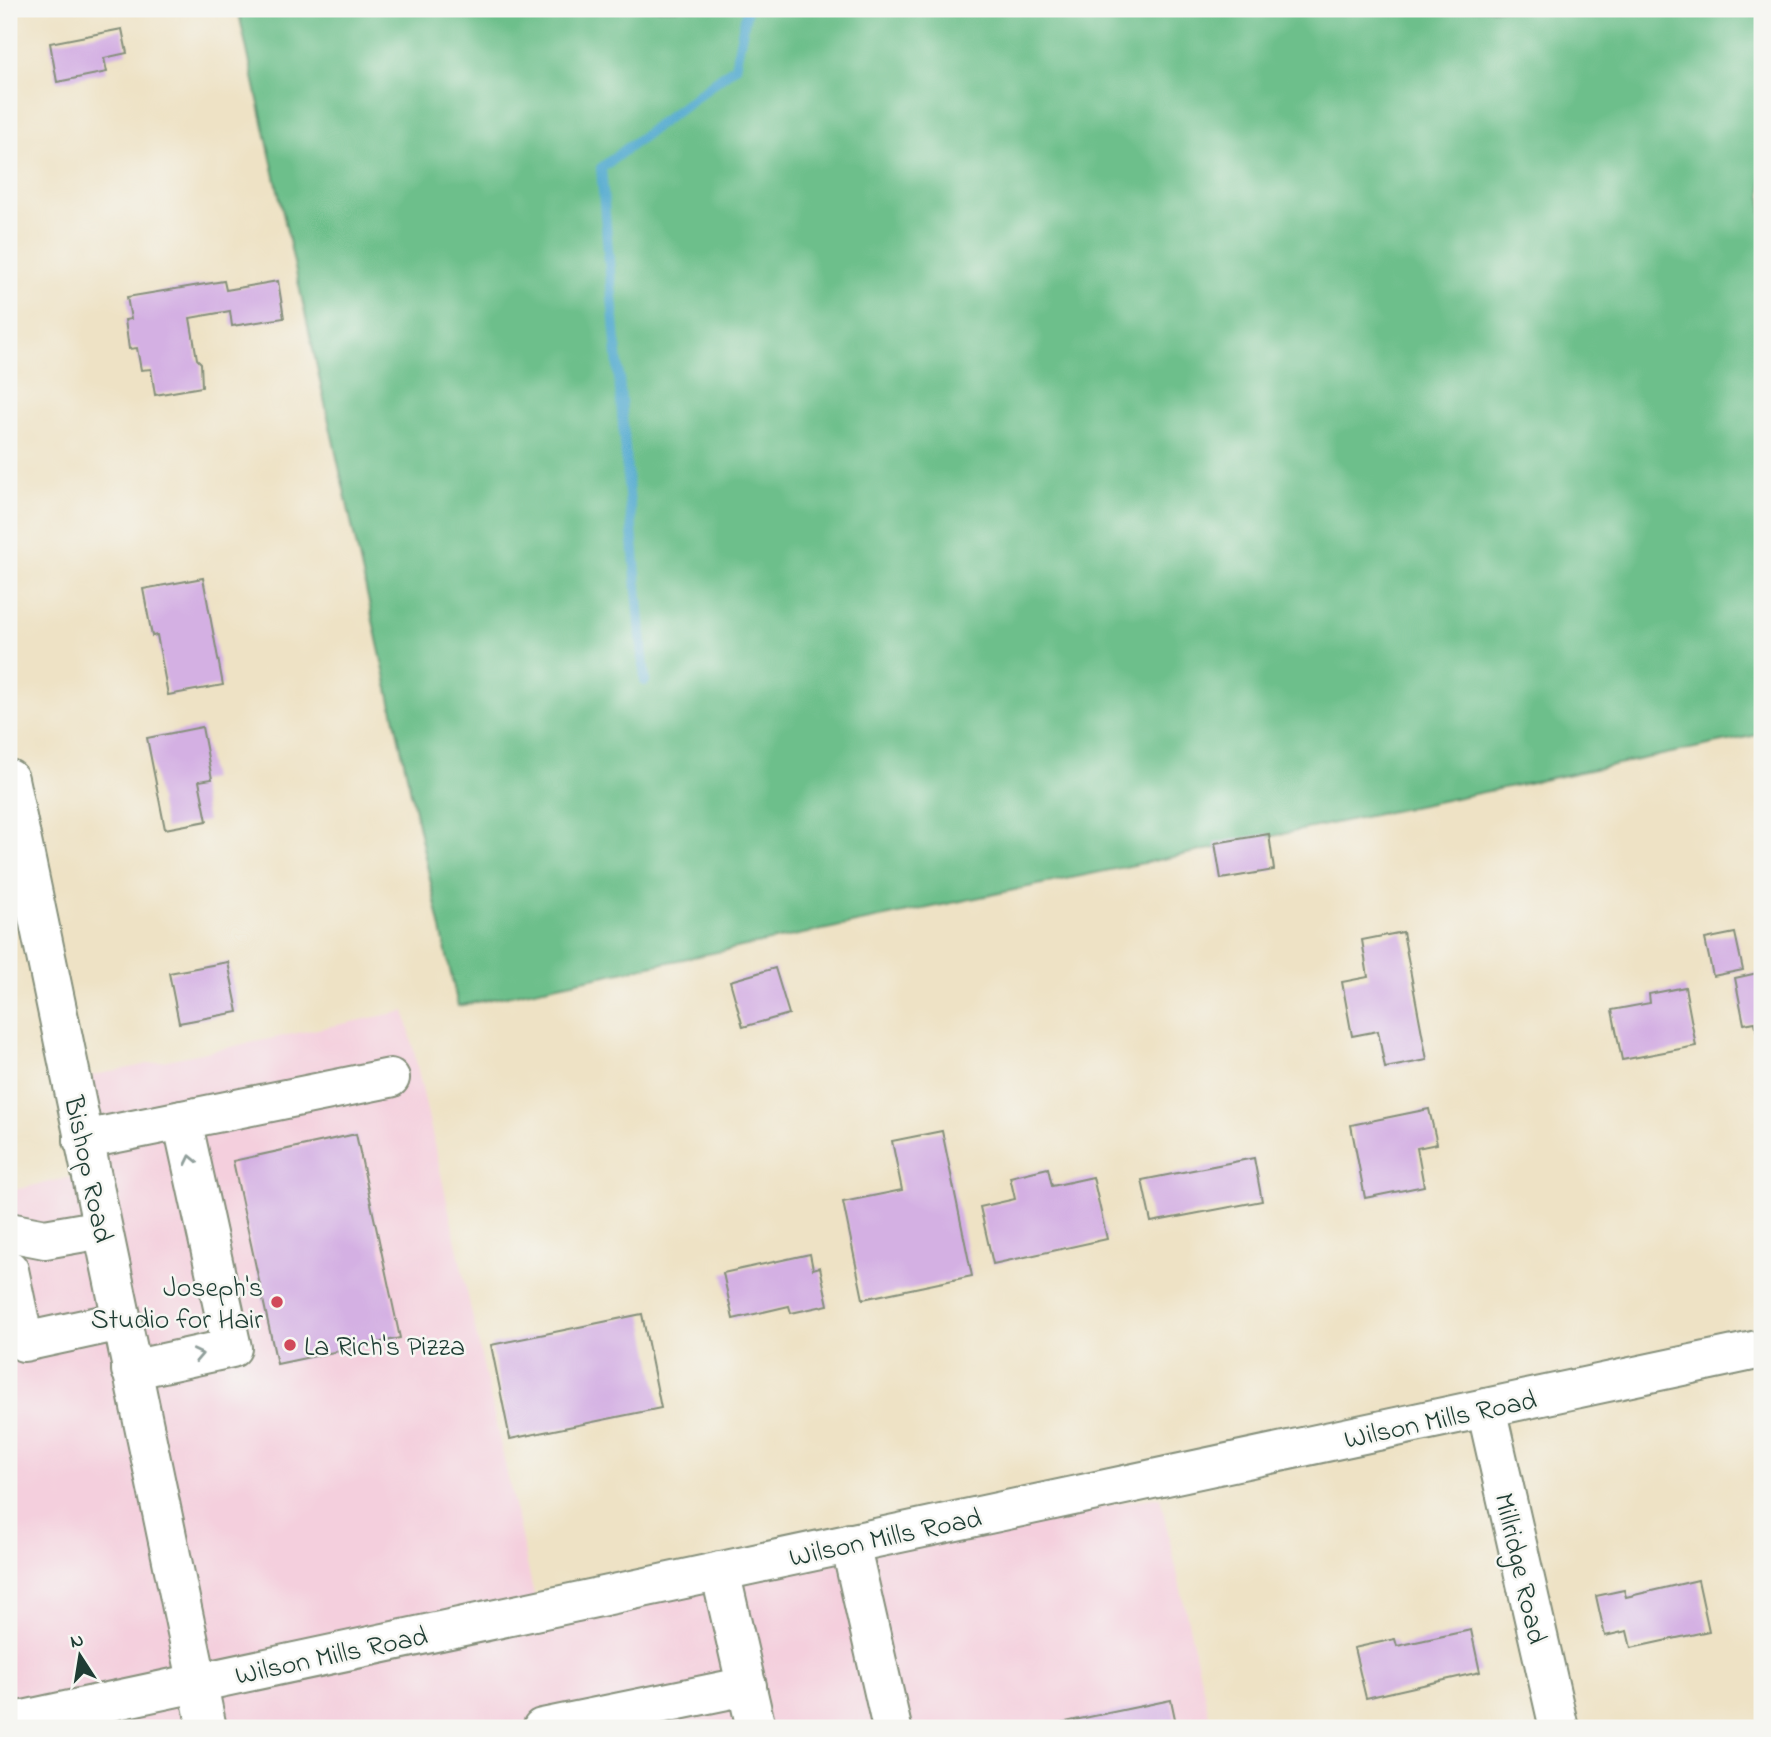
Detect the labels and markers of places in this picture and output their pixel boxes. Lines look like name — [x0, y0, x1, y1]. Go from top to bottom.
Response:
place label: Joseph's Studio for Hair — [91, 1269, 263, 1342]
marker: Joseph's Studio for Hair — [269, 1294, 285, 1310]
place label: La Rich's Pizza — [304, 1328, 465, 1369]
marker: La Rich's Pizza — [282, 1337, 298, 1353]

